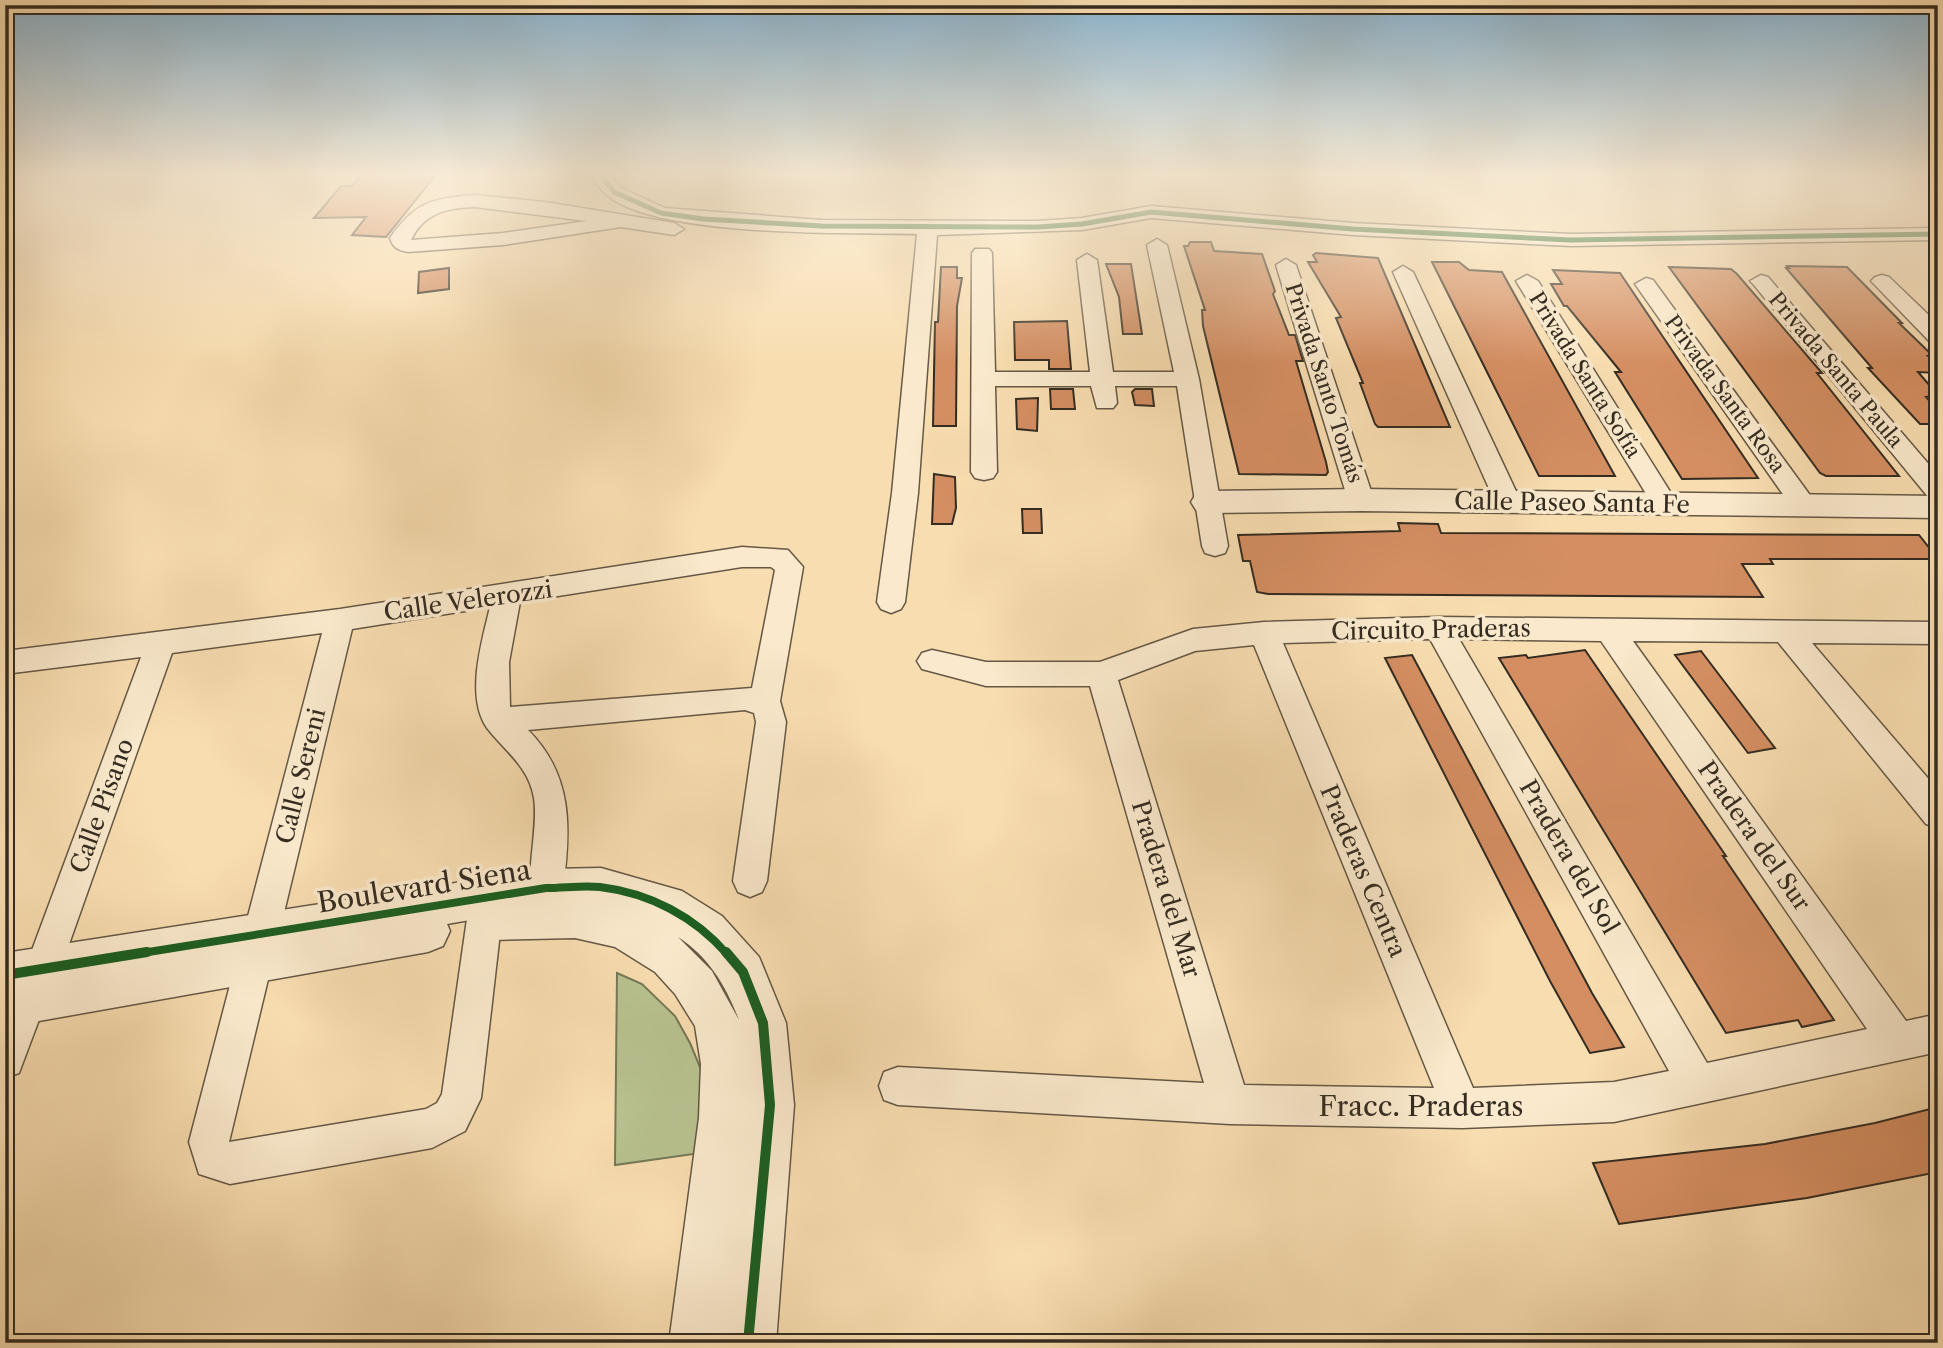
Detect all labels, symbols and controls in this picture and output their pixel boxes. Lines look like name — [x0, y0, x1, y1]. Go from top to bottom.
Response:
street label: Privada Santo Tomás — [1280, 280, 1369, 486]
street label: Privada Santa Sofía — [1524, 287, 1647, 463]
street label: Privada Santa Paula — [1764, 287, 1909, 453]
street label: Privada Santa Rosa — [1660, 310, 1792, 478]
street label: Calle Paseo Santa Fe — [1454, 486, 1690, 519]
street label: Calle Velerozzi — [382, 574, 554, 627]
street label: Circuito Praderas — [1331, 613, 1531, 646]
street label: Calle Sereni — [270, 705, 331, 847]
street label: Calle Pisano — [64, 734, 139, 877]
street label: Pradera del Sur — [1692, 755, 1817, 916]
street label: Pradera del Sol — [1514, 775, 1625, 939]
street label: Praderas Centra — [1314, 780, 1413, 962]
street label: Pradera del Mar — [1126, 797, 1207, 981]
street label: Boulevard Siena — [315, 852, 533, 920]
street label: Fracc. Praderas — [1318, 1089, 1524, 1123]

